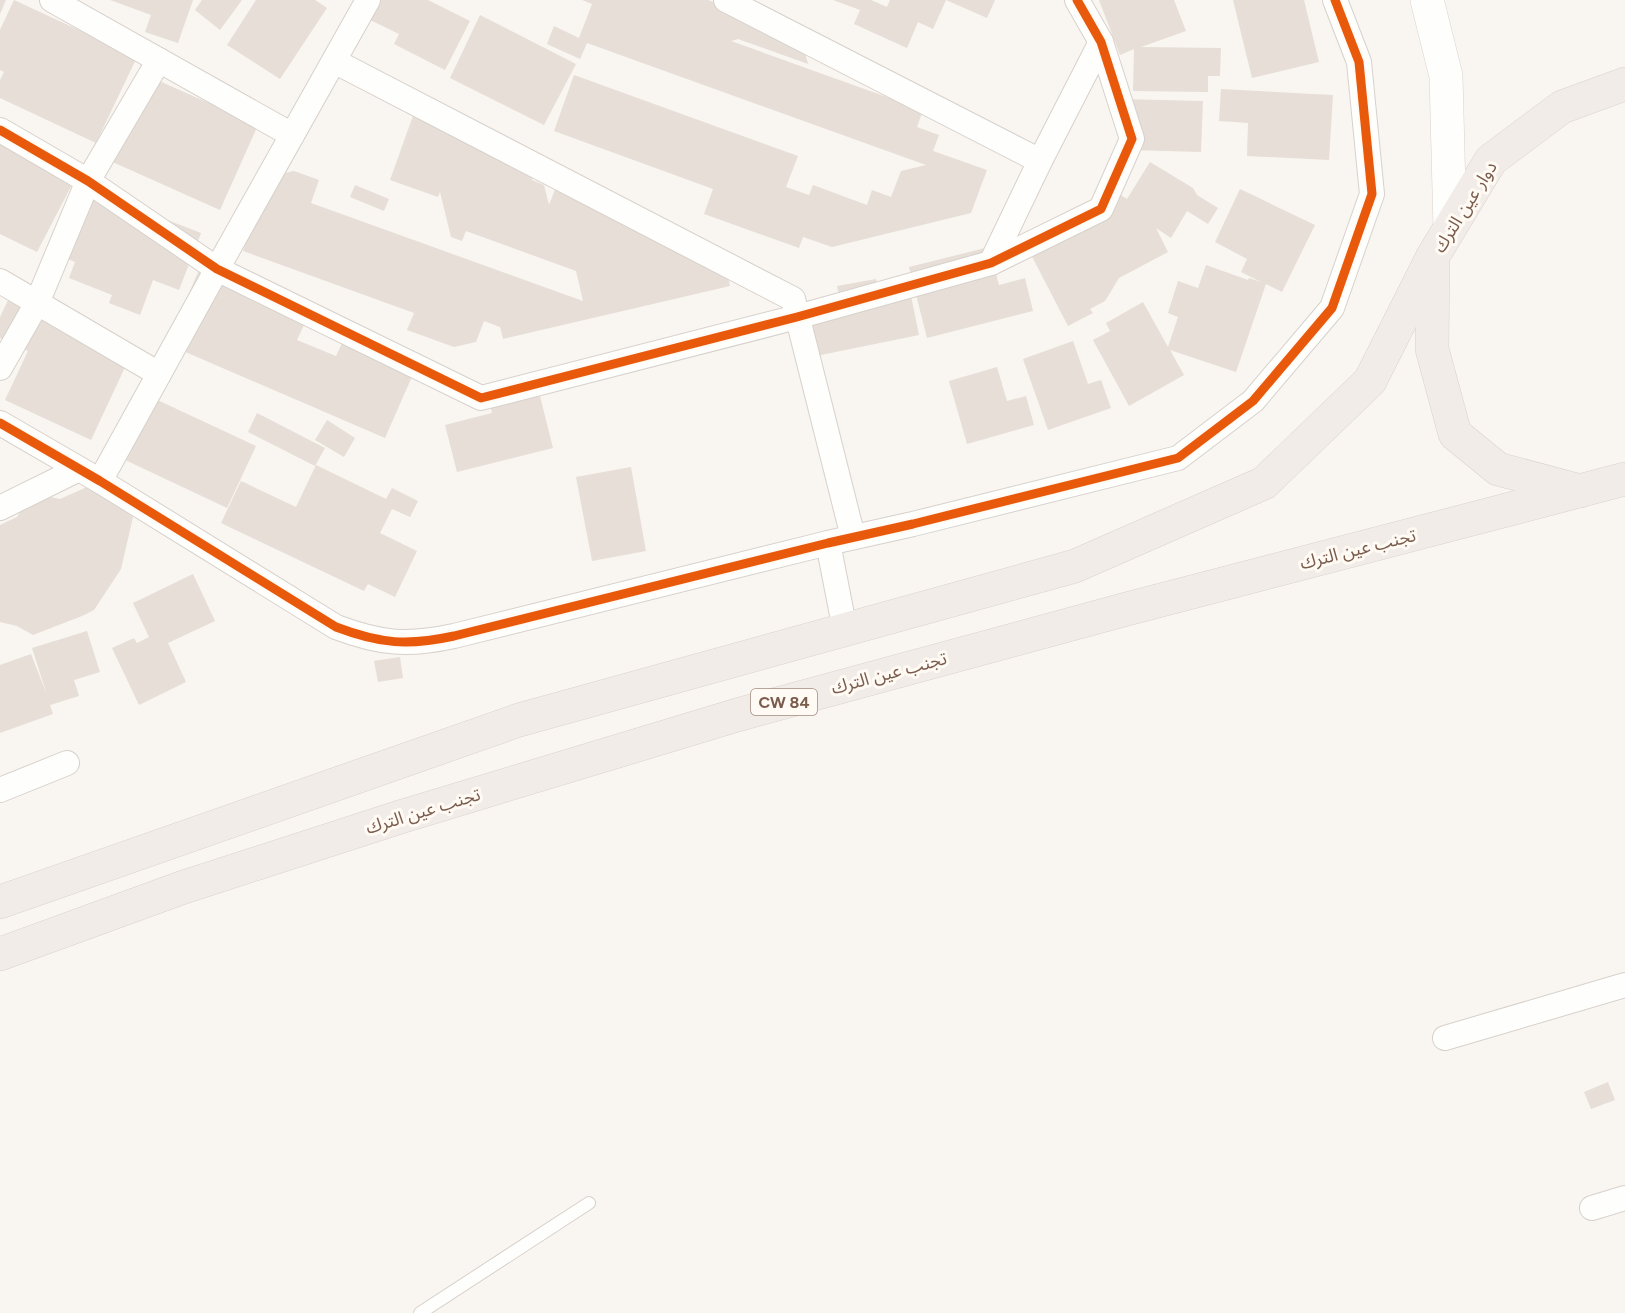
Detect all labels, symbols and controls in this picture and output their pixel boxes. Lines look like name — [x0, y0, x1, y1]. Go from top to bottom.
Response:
street label: دوار عين الترك — [1428, 157, 1502, 257]
street label: تجنب عين الترك — [1298, 524, 1418, 574]
street label: تجنب عين الترك — [829, 647, 949, 699]
road number: CW 84 — [751, 689, 817, 715]
street label: تجنب عين الترك — [363, 783, 483, 839]

